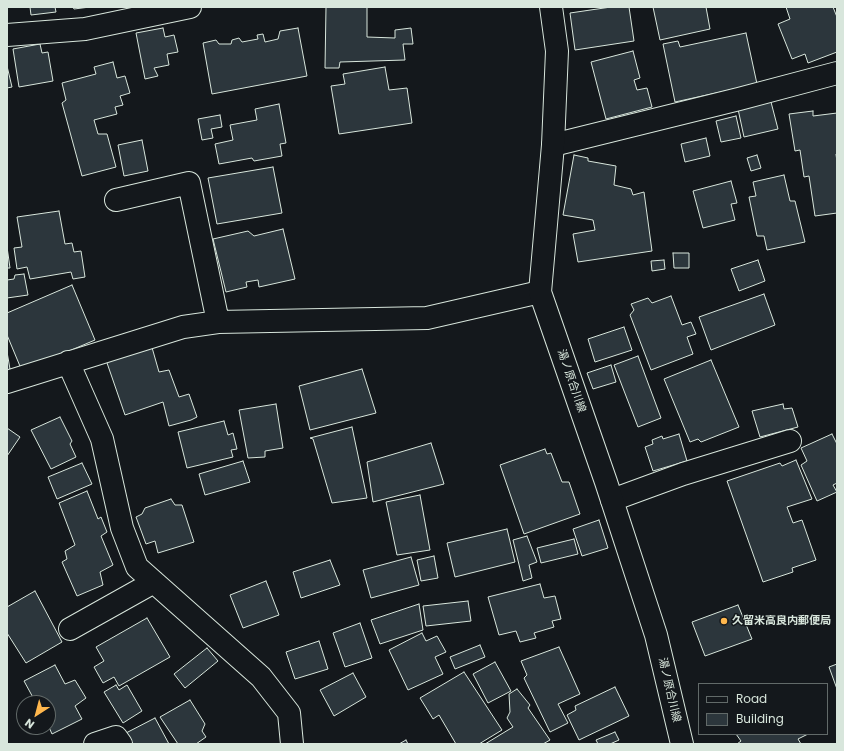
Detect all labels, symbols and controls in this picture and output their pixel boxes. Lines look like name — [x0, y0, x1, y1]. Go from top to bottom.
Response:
street label: 湯ノ原合川線 — [554, 348, 588, 414]
place label: 久留米高良内郵便局 — [732, 614, 831, 628]
marker: 久留米高良内郵便局 — [719, 616, 729, 626]
street label: 湯ノ原合川線 — [655, 656, 683, 724]
legend — [698, 683, 828, 735]
text: Road — [736, 690, 767, 707]
north arrow — [16, 695, 56, 735]
text: Building — [736, 710, 784, 727]
text: N — [21, 715, 38, 733]

